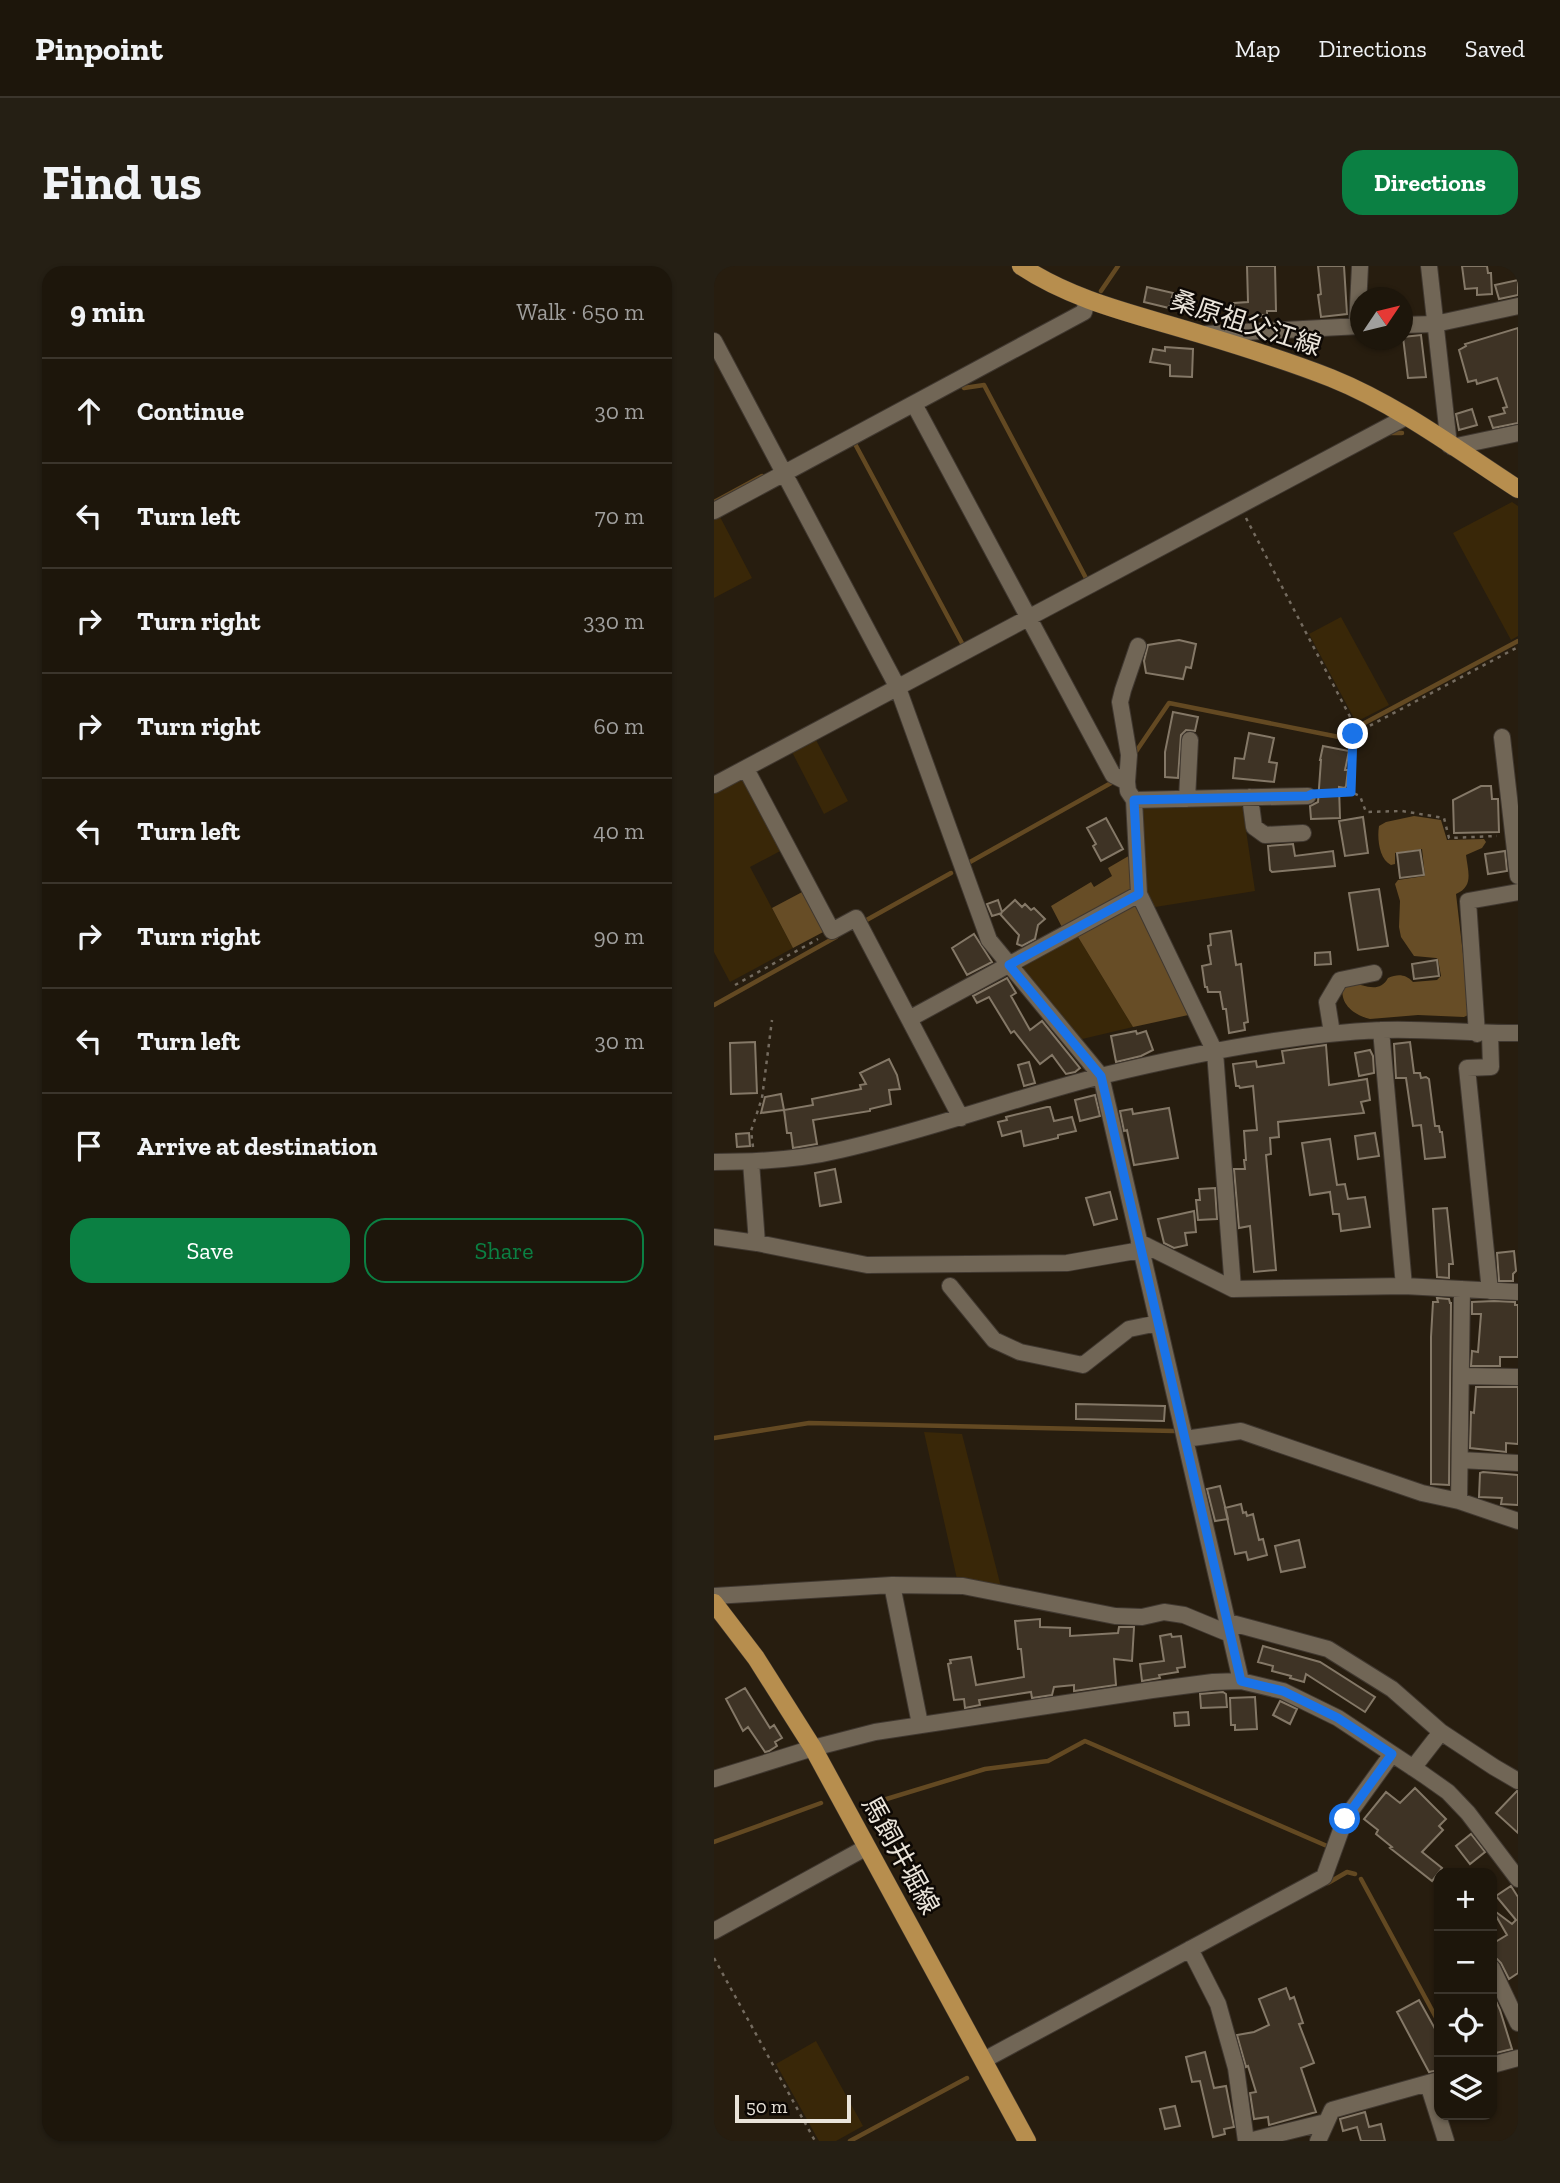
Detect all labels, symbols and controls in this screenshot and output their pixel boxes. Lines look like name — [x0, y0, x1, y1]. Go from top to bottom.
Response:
text: Pinpoint — [35, 29, 163, 68]
text: Map — [1235, 34, 1281, 63]
text: Directions — [1319, 34, 1427, 63]
text: Saved — [1465, 34, 1525, 63]
button: Directions — [1342, 150, 1518, 215]
text: Find us — [42, 153, 202, 212]
street label: 桑原祖父江線 — [1167, 284, 1325, 362]
north arrow — [1350, 287, 1413, 350]
text: 9 min — [70, 294, 145, 330]
text: Walk · 650 m — [517, 298, 644, 326]
icon: ahead — [70, 392, 108, 430]
text: Continue — [137, 395, 244, 427]
text: 30 m — [594, 397, 644, 425]
icon: left — [70, 497, 108, 535]
text: Turn left — [137, 500, 240, 532]
text: 70 m — [595, 502, 644, 530]
icon: right — [70, 602, 108, 640]
text: Turn right — [137, 605, 260, 637]
text: 330 m — [583, 607, 644, 635]
icon: right — [70, 707, 108, 745]
text: Turn right — [137, 710, 260, 742]
text: 60 m — [593, 712, 644, 740]
route end — [1337, 718, 1368, 749]
icon: left — [70, 812, 108, 850]
text: Turn left — [137, 815, 240, 847]
text: 40 m — [593, 817, 644, 845]
icon: right — [70, 917, 108, 955]
text: Turn right — [137, 920, 260, 952]
text: 90 m — [593, 922, 644, 950]
icon: left — [70, 1022, 108, 1060]
text: Turn left — [137, 1025, 240, 1057]
text: 30 m — [594, 1027, 644, 1055]
icon: arrive — [70, 1127, 108, 1165]
text: Arrive at destination — [137, 1130, 377, 1162]
button: Save — [70, 1218, 350, 1283]
button: Share — [364, 1218, 644, 1283]
street label: 馬飼井堀線 — [855, 1790, 947, 1920]
route start — [1329, 1803, 1360, 1834]
map controls — [1434, 1868, 1497, 2120]
button: + — [1434, 1868, 1497, 1931]
button: − — [1434, 1931, 1497, 1994]
button: locate — [1434, 1994, 1497, 2057]
button: layers — [1434, 2057, 1497, 2120]
scale bar — [735, 2092, 850, 2124]
text: 50 m — [746, 2095, 787, 2118]

